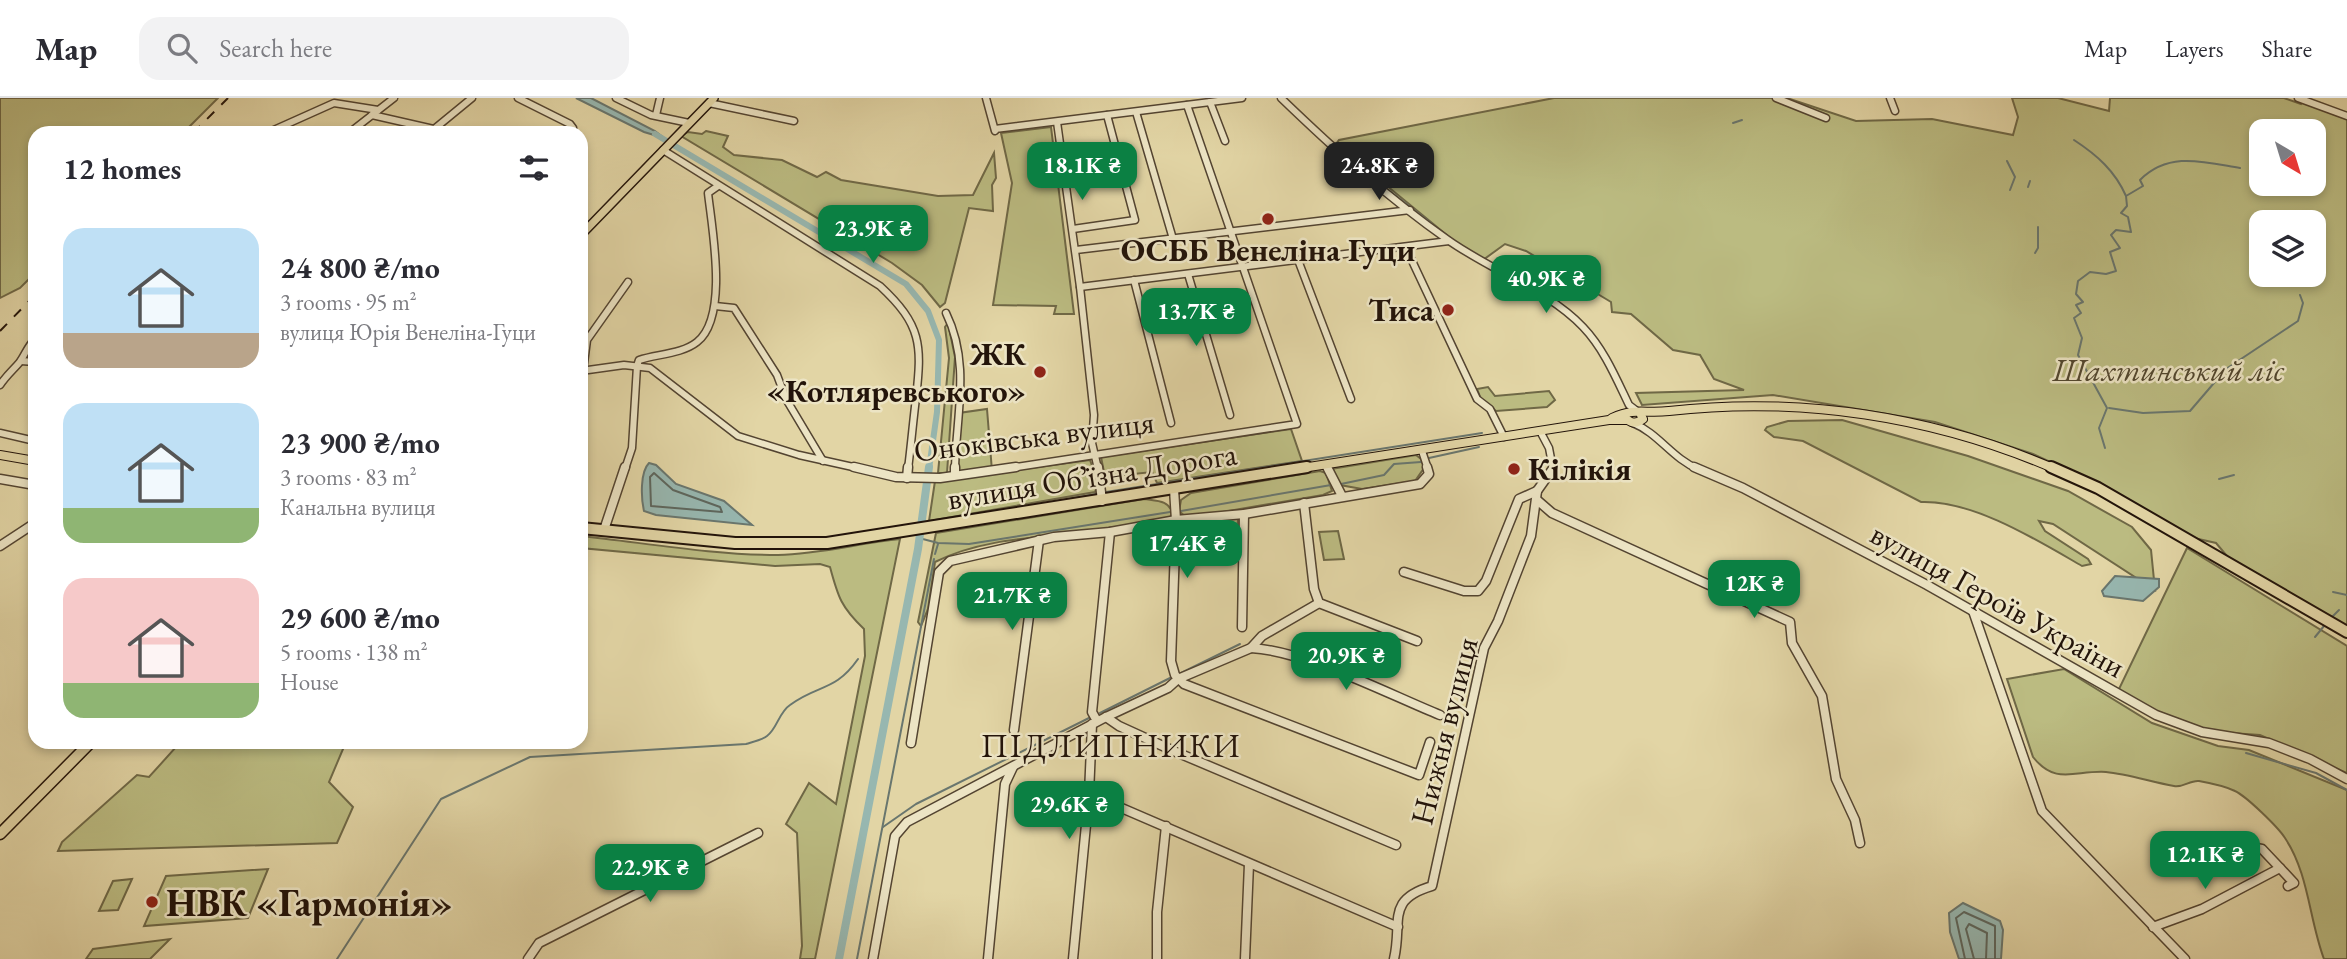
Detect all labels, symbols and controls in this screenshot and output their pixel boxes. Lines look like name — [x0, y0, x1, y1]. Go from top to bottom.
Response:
search box — [139, 17, 629, 80]
text: Map — [35, 27, 97, 70]
icon: search — [163, 29, 201, 67]
text: Search here — [219, 31, 332, 65]
text: Map — [2084, 33, 2127, 64]
text: Layers — [2165, 33, 2224, 64]
text: Share — [2262, 33, 2312, 64]
north arrow — [2249, 119, 2326, 196]
map controls — [2249, 119, 2326, 287]
pin: 18.1K ₴ — [1017, 142, 1147, 202]
pin: 24.8K ₴ — [1314, 142, 1444, 202]
text: 12 homes — [63, 149, 181, 188]
icon: filters — [515, 149, 553, 187]
text: 18.1K ₴ — [1043, 150, 1121, 180]
text: 24.8K ₴ — [1340, 150, 1418, 180]
pin: 23.9K ₴ — [808, 206, 938, 265]
button: layers — [2249, 210, 2326, 287]
marker: ОСББ Венеліна Гуци — [1260, 211, 1276, 227]
text: 23.9K ₴ — [834, 213, 912, 243]
place label: ОСББ Венеліна Гуци — [1121, 229, 1416, 271]
text: 24 800 ₴/mo — [280, 248, 440, 287]
icon: home — [119, 256, 203, 340]
pin: 40.9K ₴ — [1481, 256, 1611, 315]
text: 40.9K ₴ — [1507, 263, 1585, 293]
text: 3 rooms · 95 m² — [280, 287, 417, 317]
pin: 13.7K ₴ — [1131, 288, 1261, 348]
place label: Тиса — [1368, 289, 1435, 331]
text: 13.7K ₴ — [1157, 296, 1235, 326]
marker: Тиса — [1440, 302, 1456, 318]
text: вулиця Юрія Венеліна-Гуци — [280, 317, 536, 347]
place label: ЖК «Котляревського» — [767, 333, 1026, 412]
park label: Шахтинський ліс — [2051, 349, 2285, 391]
marker: ЖК «Котляревського» — [1032, 364, 1048, 380]
street label: Оноківська вулиця — [911, 400, 1157, 472]
text: 23 900 ₴/mo — [280, 423, 440, 462]
icon: home — [119, 431, 203, 515]
street label: вулиця Обʼїзна Дорога — [944, 432, 1240, 520]
place label: Кілікія — [1528, 448, 1631, 490]
marker: Кілікія — [1506, 461, 1522, 477]
text: 3 rooms · 83 m² — [280, 462, 417, 492]
text: Канальна вулиця — [280, 492, 436, 522]
street label: вулиця Героїв України — [1863, 513, 2133, 688]
pin: 17.4K ₴ — [1122, 520, 1252, 580]
text: 17.4K ₴ — [1148, 528, 1226, 558]
pin: 12K ₴ — [1705, 560, 1803, 620]
text: 12K ₴ — [1724, 568, 1784, 598]
pin: 21.7K ₴ — [947, 573, 1077, 632]
text: 21.7K ₴ — [973, 580, 1051, 610]
text: 29 600 ₴/mo — [280, 598, 440, 637]
icon: home — [119, 606, 203, 690]
pin: 20.9K ₴ — [1281, 632, 1411, 692]
street label: Нижня вулиця — [1400, 633, 1488, 829]
text: 5 rooms · 138 m² — [280, 637, 428, 667]
text: 20.9K ₴ — [1307, 640, 1385, 670]
text: House — [280, 667, 339, 697]
district label: ПІДЛИПНИКИ — [981, 724, 1241, 767]
pin: 29.6K ₴ — [1004, 782, 1134, 841]
text: 29.6K ₴ — [1030, 789, 1108, 819]
pin: 12.1K ₴ — [2140, 832, 2270, 891]
text: 12.1K ₴ — [2166, 839, 2244, 869]
pin: 22.9K ₴ — [585, 844, 715, 904]
text: 22.9K ₴ — [611, 852, 689, 882]
place label: НВК «Гармонія» — [166, 878, 453, 927]
marker: НВК «Гармонія» — [144, 894, 160, 910]

